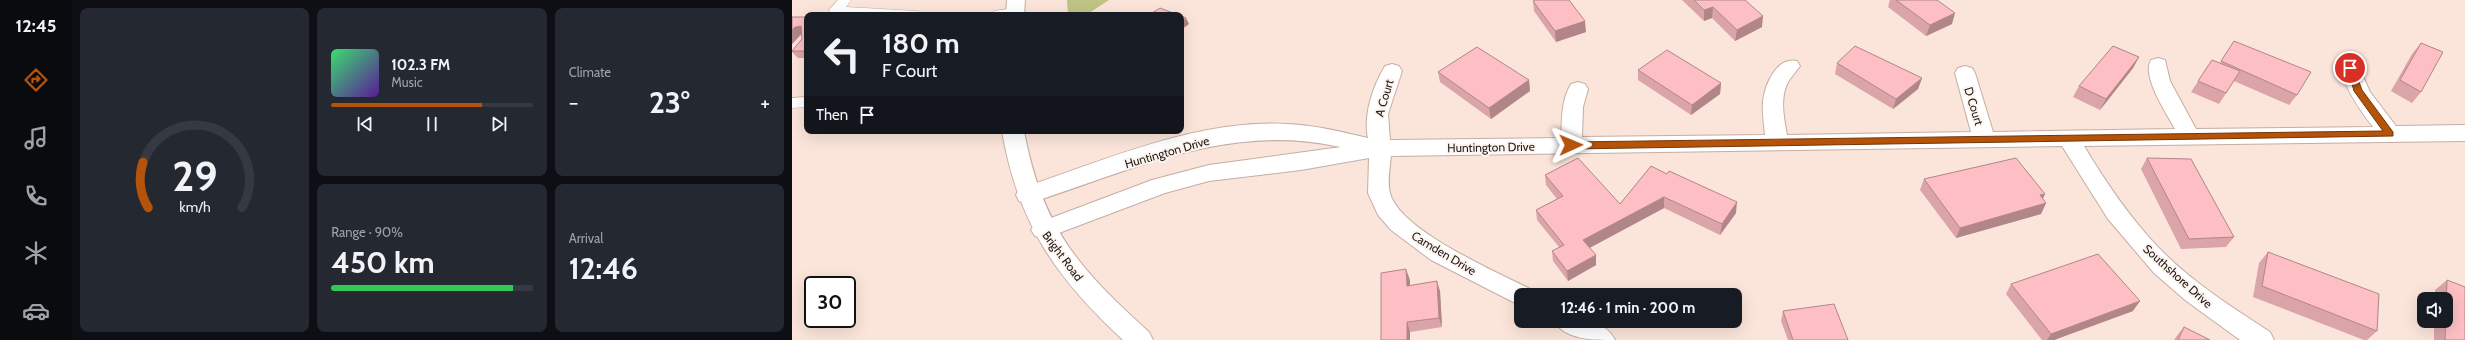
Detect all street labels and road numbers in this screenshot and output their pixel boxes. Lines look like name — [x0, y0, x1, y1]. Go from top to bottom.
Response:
street label: A Court — [1372, 78, 1396, 118]
street label: D Court — [1961, 85, 1987, 127]
street label: Huntington Drive — [1123, 133, 1211, 171]
street label: Huntington Drive — [1447, 139, 1535, 155]
street label: Bright Road — [1039, 228, 1087, 284]
street label: Camden Drive — [1409, 228, 1479, 278]
street label: Southshore Drive — [2140, 241, 2216, 311]

